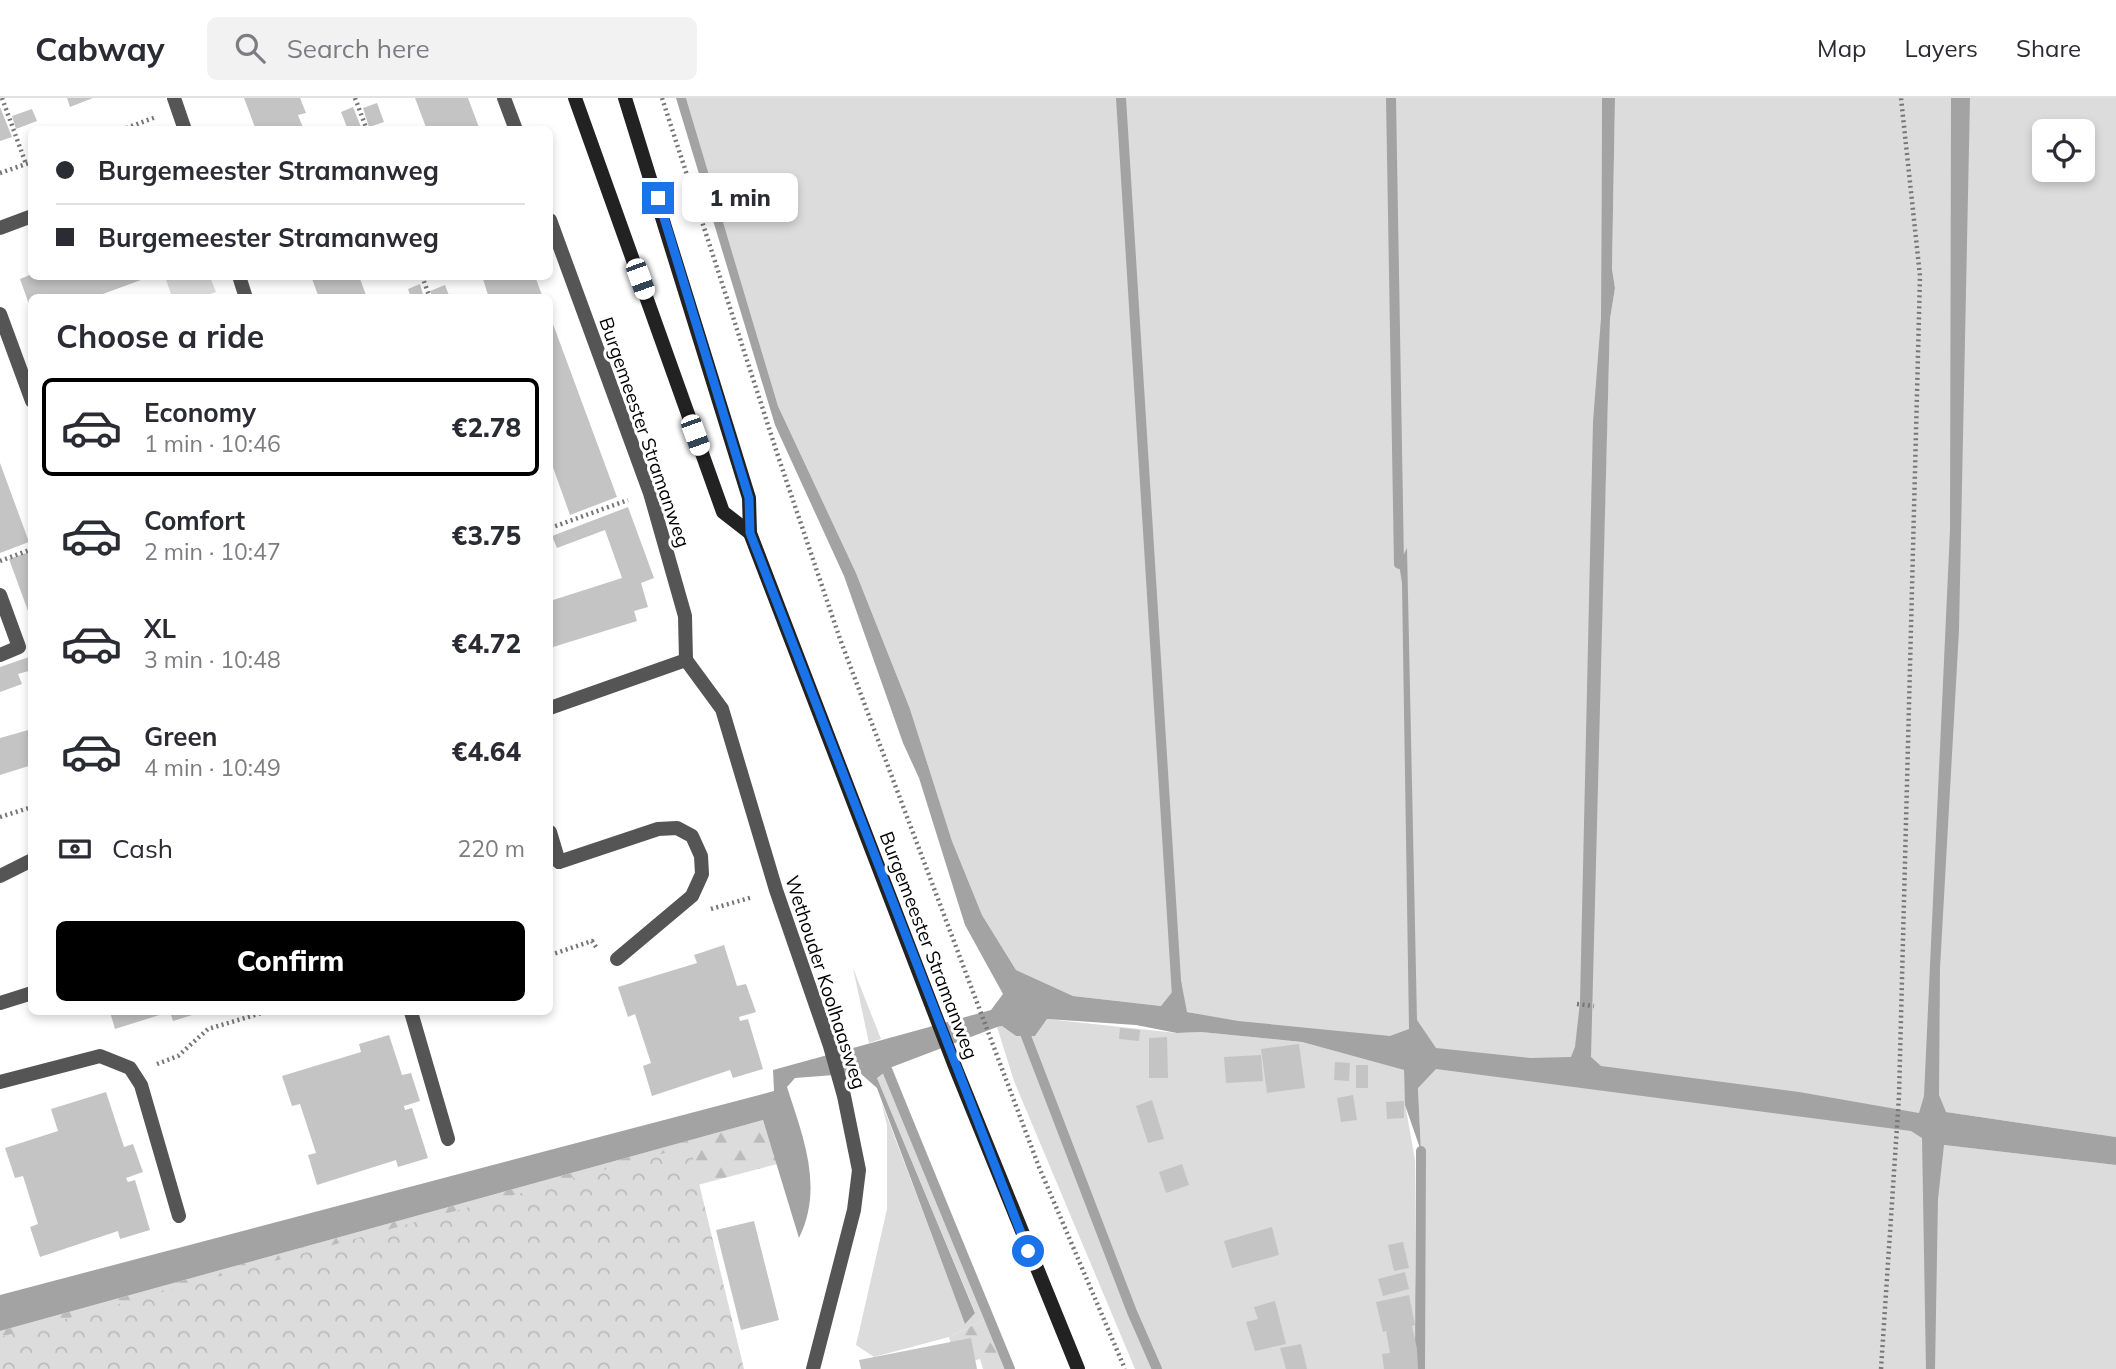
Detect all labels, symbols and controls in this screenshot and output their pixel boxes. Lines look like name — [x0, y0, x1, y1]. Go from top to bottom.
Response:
search box — [207, 17, 697, 80]
text: Cabway — [35, 28, 165, 69]
icon: search — [231, 29, 269, 67]
text: Search here — [287, 32, 430, 65]
text: Map — [1817, 33, 1866, 63]
text: Layers — [1904, 33, 1978, 63]
text: Share — [2016, 33, 2081, 63]
map controls — [2032, 119, 2095, 182]
button: locate — [2032, 119, 2095, 182]
text: Burgemeester Stramanweg — [98, 154, 439, 187]
callout: 1 min — [682, 174, 798, 222]
route end — [642, 182, 674, 214]
text: 1 min — [709, 183, 771, 212]
text: Burgemeester Stramanweg — [98, 221, 439, 254]
car — [623, 256, 658, 302]
street label: Burgemeester Stramanweg — [594, 314, 696, 550]
text: Choose a ride — [56, 316, 264, 356]
icon: car — [60, 396, 123, 459]
text: Economy — [144, 396, 256, 429]
text: €2.78 — [452, 411, 521, 444]
car — [678, 412, 713, 458]
text: 1 min · 10:46 — [144, 429, 281, 458]
icon: car — [60, 504, 123, 567]
text: Comfort — [144, 504, 245, 537]
text: €3.75 — [452, 519, 521, 552]
text: 2 min · 10:47 — [144, 537, 281, 566]
icon: car — [60, 612, 123, 675]
text: XL — [144, 612, 176, 645]
text: €4.72 — [452, 627, 521, 660]
text: 3 min · 10:48 — [144, 645, 281, 674]
icon: car — [60, 720, 123, 783]
text: Green — [144, 720, 217, 753]
text: €4.64 — [452, 735, 521, 768]
text: 4 min · 10:49 — [144, 753, 281, 782]
street label: Burgemeester Stramanweg — [874, 828, 984, 1062]
icon: cash — [56, 830, 94, 868]
text: Cash — [112, 832, 173, 865]
text: 220 m — [457, 834, 525, 863]
street label: Wethouder Koolhaasweg — [780, 872, 872, 1092]
button: Confirm — [56, 921, 525, 1001]
route start — [1012, 1235, 1044, 1267]

